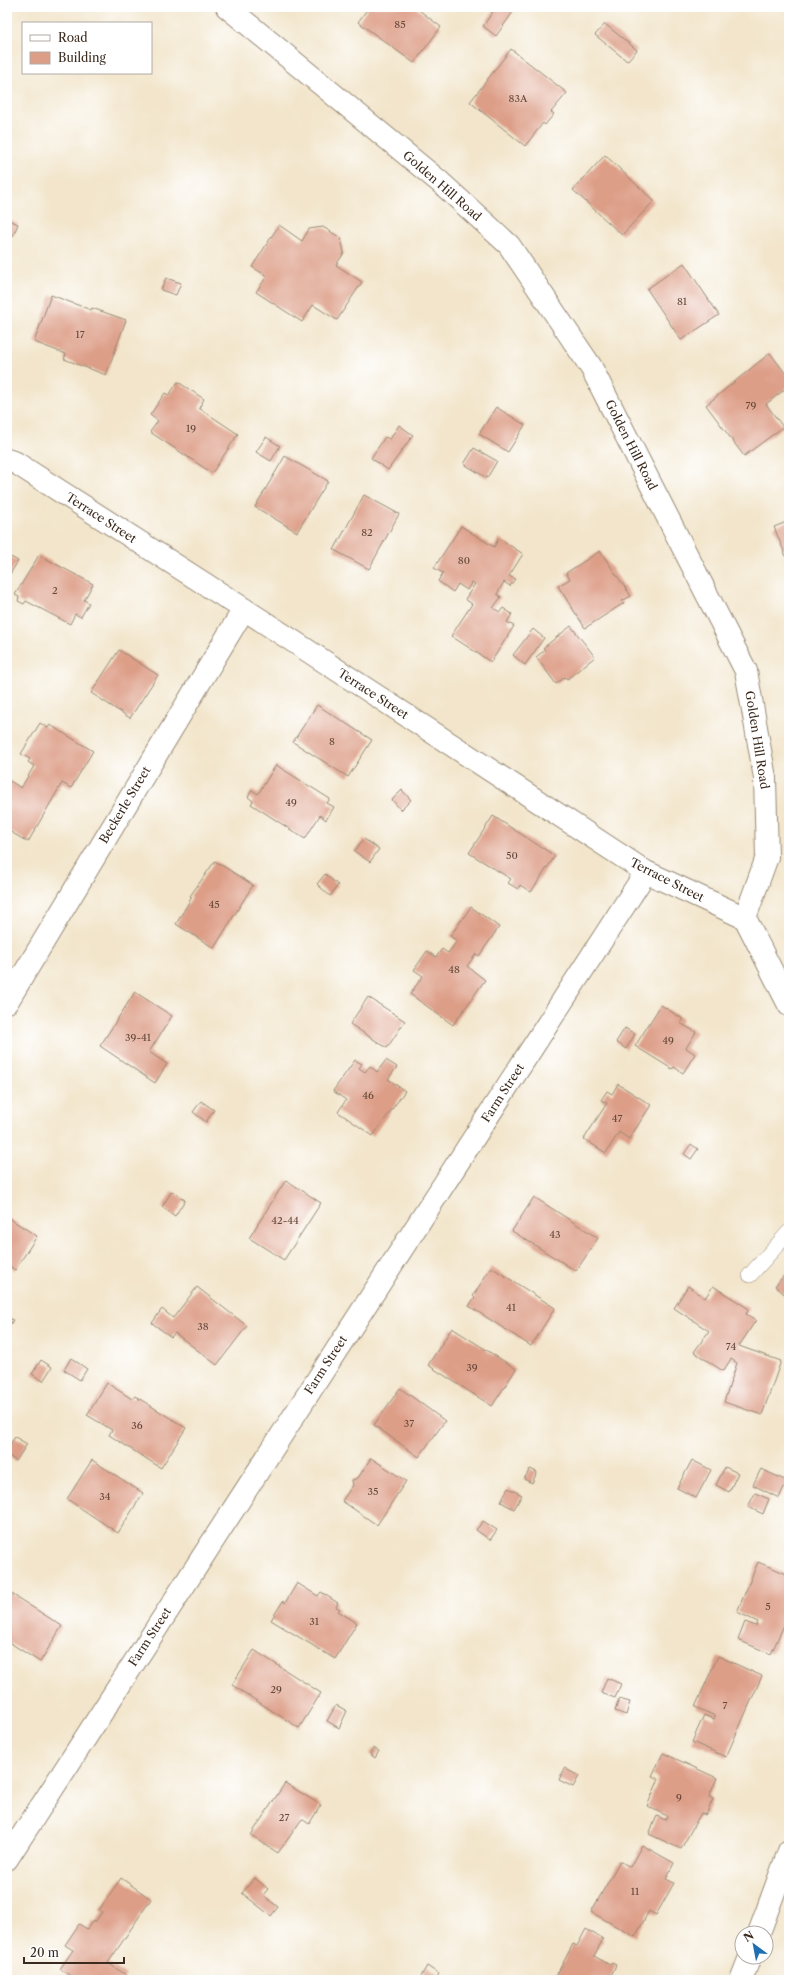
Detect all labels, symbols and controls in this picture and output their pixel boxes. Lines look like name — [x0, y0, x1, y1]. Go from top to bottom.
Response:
house number: 85 — [394, 18, 406, 31]
legend — [22, 22, 152, 74]
text: Road — [58, 30, 88, 45]
text: Building — [58, 50, 106, 65]
house number: 83A — [509, 92, 528, 105]
street label: Golden Hill Road — [400, 147, 485, 224]
house number: 81 — [677, 295, 688, 308]
house number: 17 — [75, 328, 85, 341]
street label: Golden Hill Road — [602, 397, 661, 493]
house number: 79 — [746, 399, 757, 412]
house number: 19 — [186, 422, 196, 435]
street label: Terrace Street — [63, 489, 140, 546]
house number: 82 — [361, 526, 373, 539]
house number: 80 — [458, 554, 470, 567]
house number: 2 — [52, 584, 58, 597]
street label: Terrace Street — [335, 665, 412, 722]
street label: Golden Hill Road — [742, 690, 773, 791]
house number: 8 — [329, 735, 335, 748]
street label: Beckerle Street — [96, 763, 154, 846]
house number: 49 — [285, 796, 297, 809]
house number: 50 — [506, 849, 518, 862]
street label: Terrace Street — [628, 854, 707, 905]
house number: 45 — [208, 898, 220, 911]
house number: 48 — [448, 963, 460, 976]
house number: 39-41 — [125, 1031, 152, 1044]
house number: 49 — [662, 1034, 674, 1047]
street label: Farm Street — [478, 1060, 528, 1125]
house number: 46 — [362, 1089, 374, 1102]
house number: 47 — [612, 1112, 622, 1125]
house number: 42-44 — [271, 1214, 299, 1227]
house number: 43 — [549, 1228, 561, 1241]
house number: 41 — [506, 1301, 517, 1314]
house number: 38 — [197, 1320, 209, 1333]
street label: Farm Street — [301, 1332, 351, 1397]
house number: 74 — [726, 1340, 736, 1353]
house number: 39 — [466, 1361, 478, 1374]
house number: 37 — [404, 1417, 414, 1430]
house number: 36 — [131, 1419, 143, 1432]
house number: 35 — [368, 1485, 378, 1498]
house number: 34 — [99, 1490, 111, 1503]
house number: 5 — [765, 1600, 771, 1613]
street label: Farm Street — [125, 1604, 175, 1669]
house number: 31 — [309, 1615, 320, 1628]
house number: 29 — [270, 1683, 282, 1696]
house number: 7 — [723, 1699, 728, 1712]
house number: 9 — [676, 1791, 682, 1804]
house number: 27 — [279, 1811, 289, 1824]
house number: 11 — [631, 1885, 640, 1898]
north arrow — [734, 1925, 774, 1965]
text: N — [741, 1928, 757, 1945]
scale bar — [24, 1939, 124, 1965]
text: 20 m — [30, 1945, 59, 1960]

